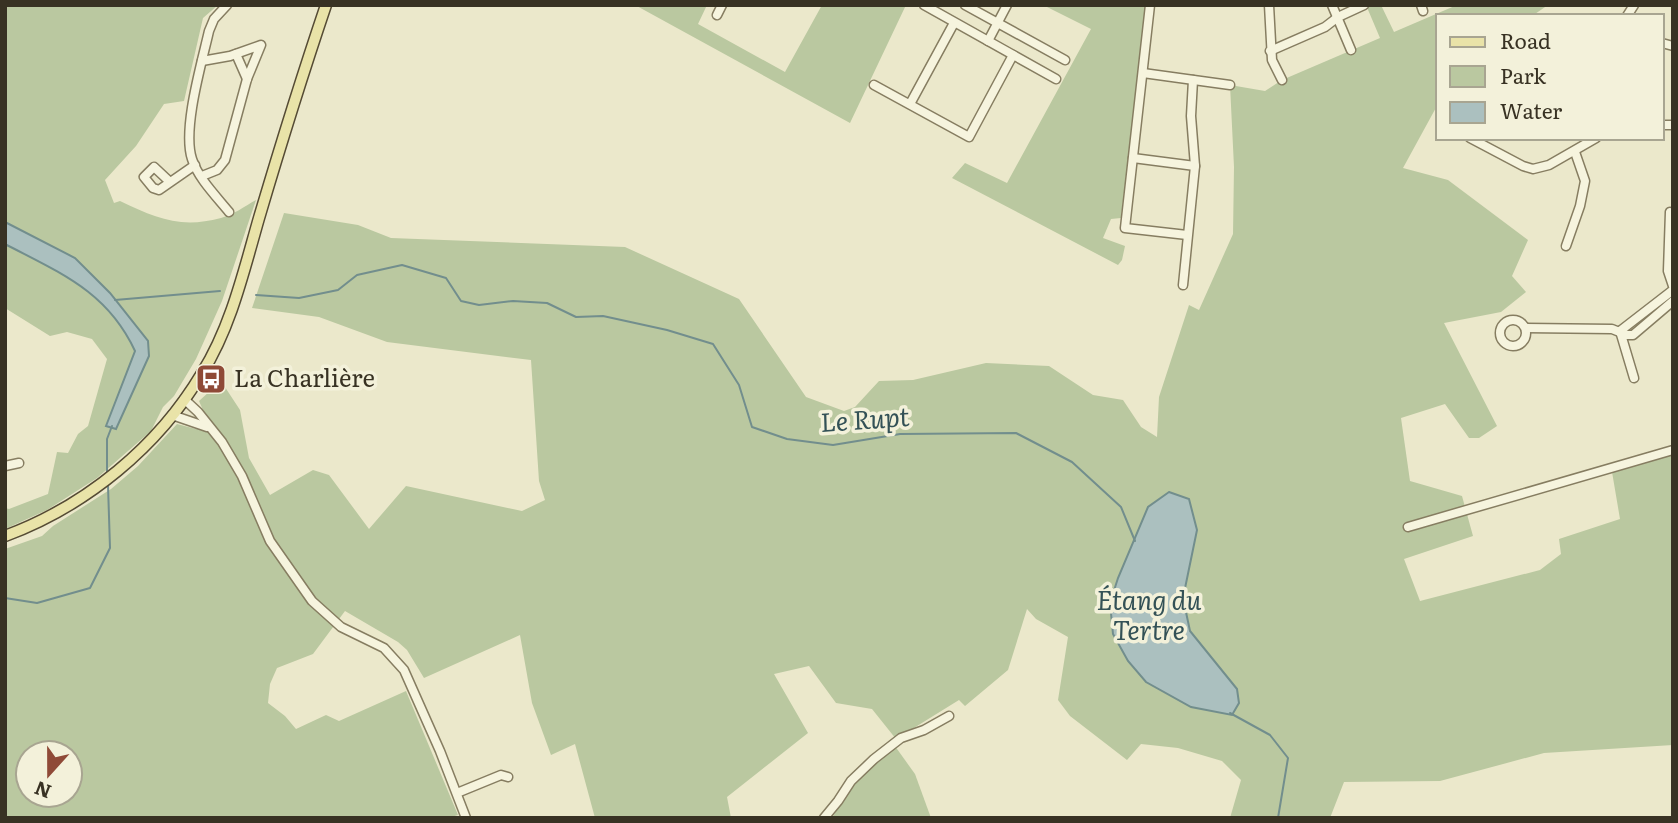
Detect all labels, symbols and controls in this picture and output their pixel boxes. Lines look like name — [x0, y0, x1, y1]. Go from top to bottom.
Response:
legend — [1436, 14, 1664, 140]
text: Road — [1500, 24, 1551, 55]
text: Park — [1500, 59, 1546, 90]
text: Water — [1500, 94, 1562, 125]
place label: La Charlière — [234, 359, 375, 394]
bus stop icon: La Charlière — [194, 362, 228, 396]
water label: Le Rupt — [819, 395, 911, 440]
water label: Étang du Tertre — [1097, 579, 1202, 648]
north arrow — [14, 739, 84, 809]
text: N — [30, 775, 55, 807]

